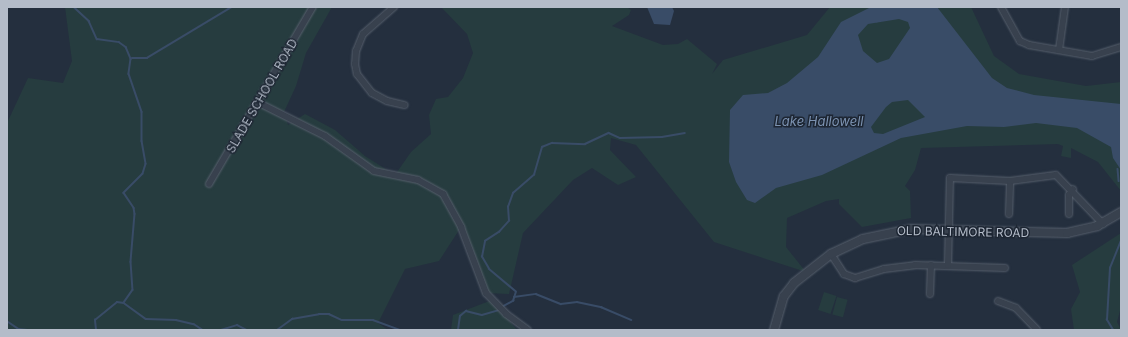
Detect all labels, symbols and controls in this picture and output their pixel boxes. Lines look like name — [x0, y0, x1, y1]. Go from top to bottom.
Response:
street label: SLADE SCHOOL ROAD — [223, 36, 301, 156]
water label: Lake Hallowell — [774, 113, 864, 129]
street label: OLD BALTIMORE ROAD — [897, 224, 1029, 240]

